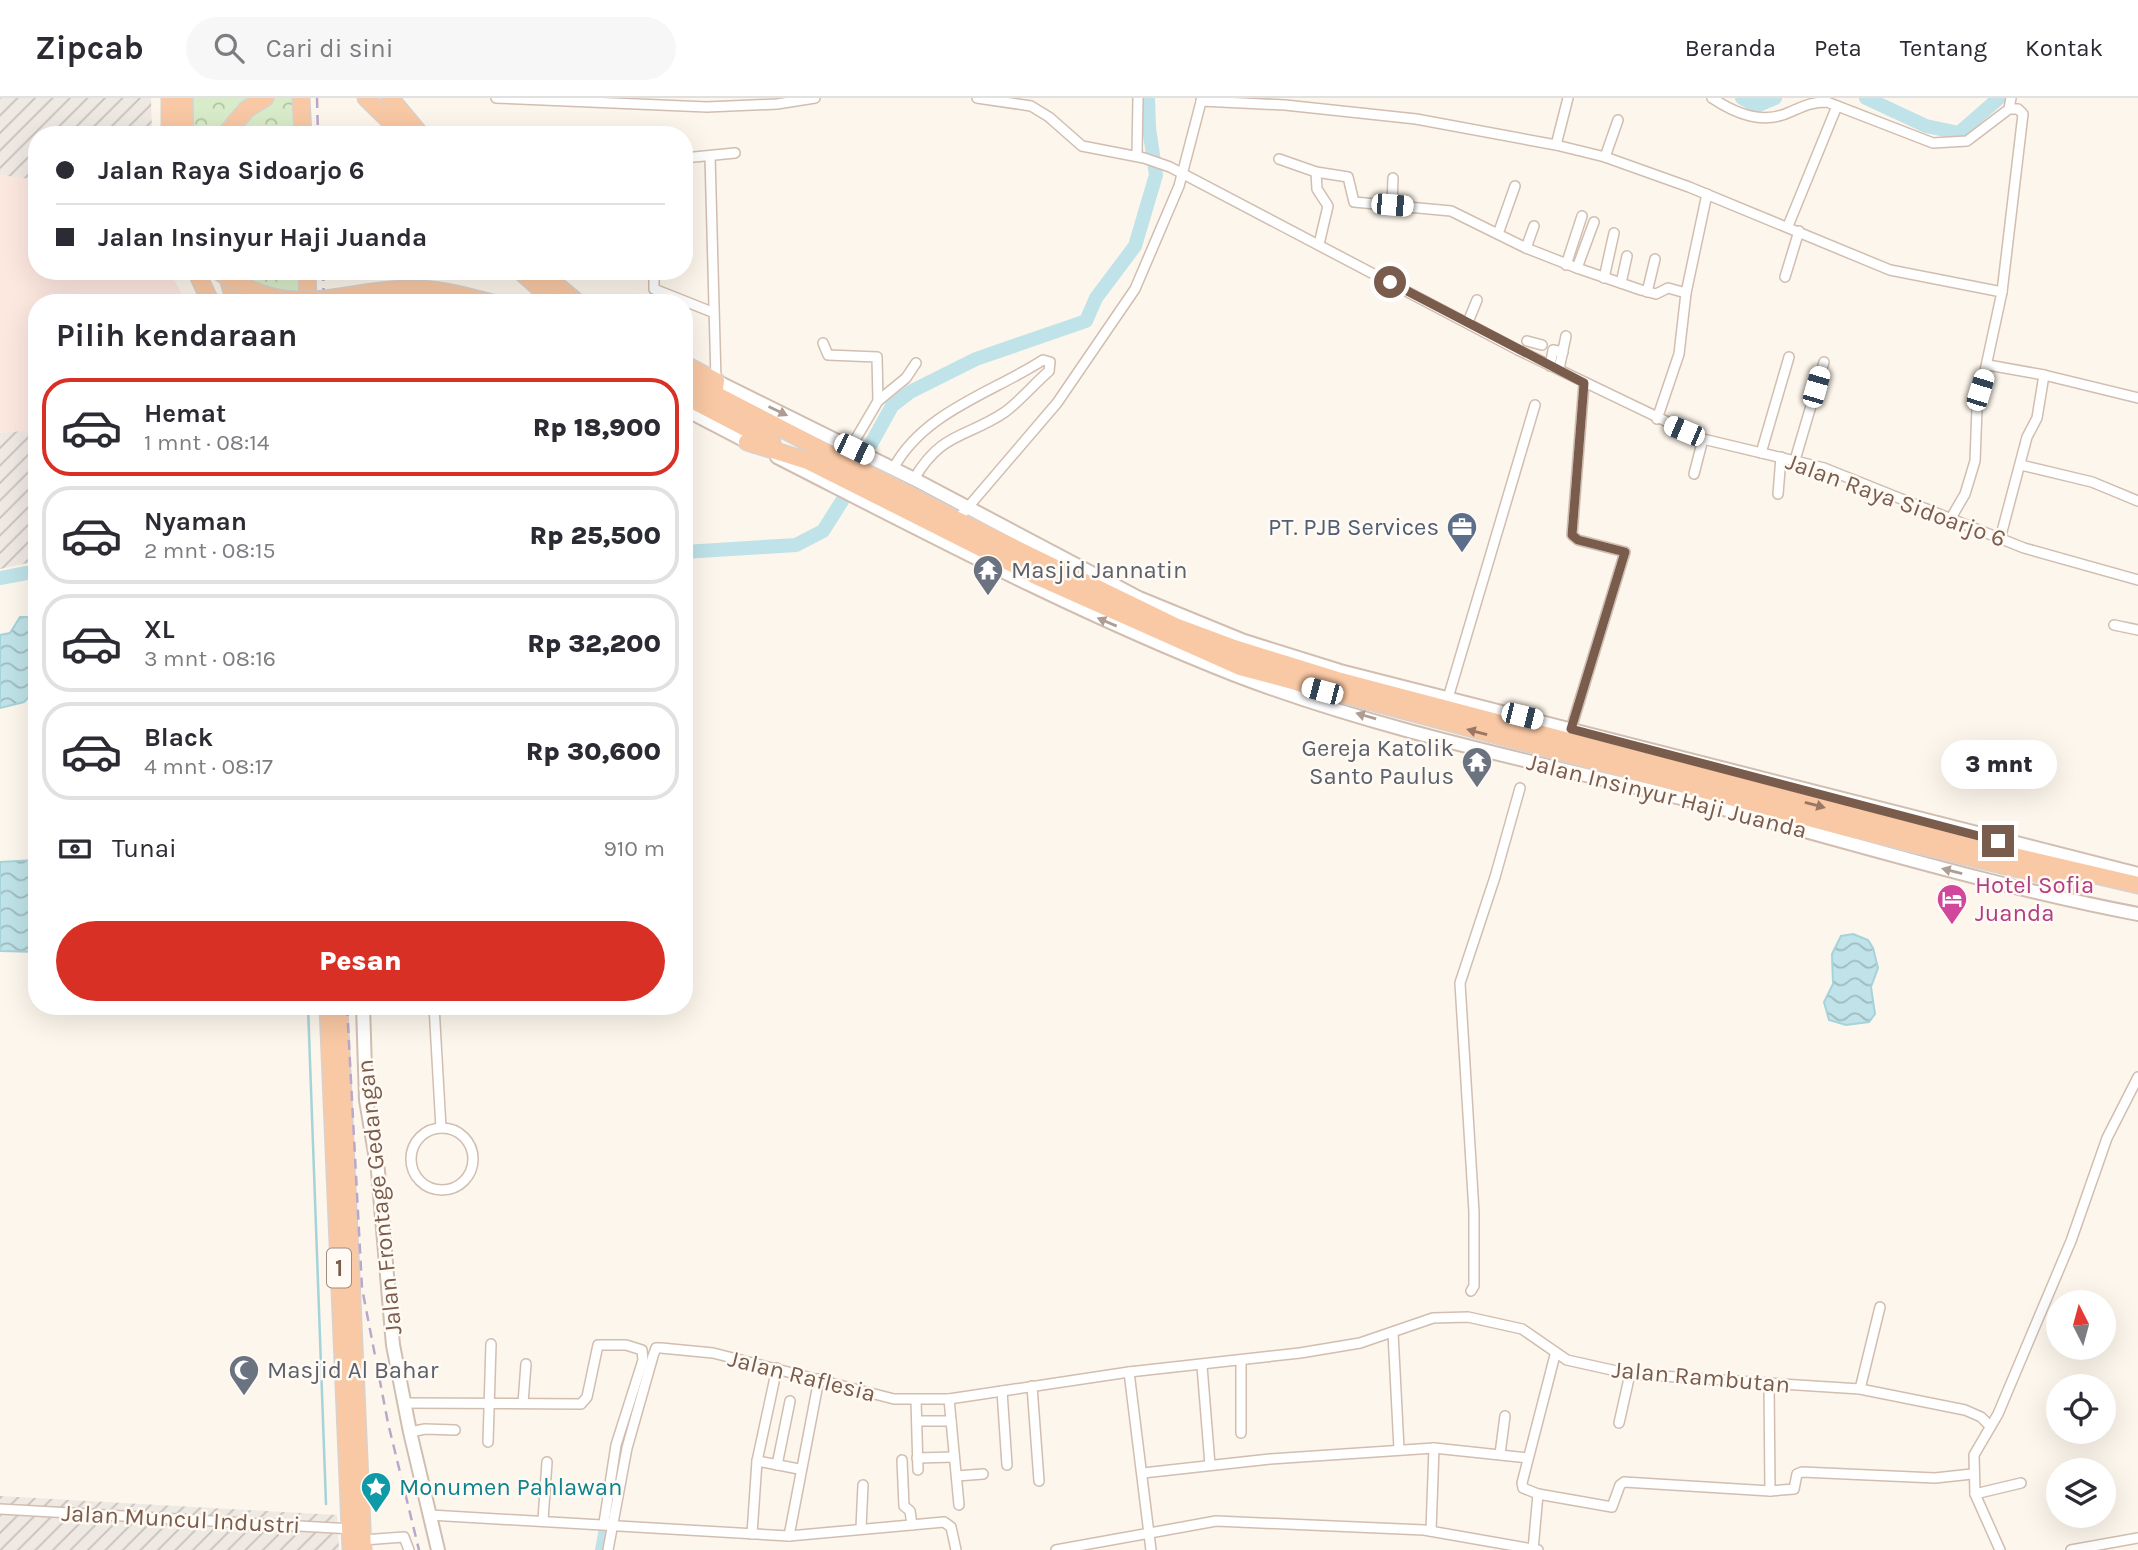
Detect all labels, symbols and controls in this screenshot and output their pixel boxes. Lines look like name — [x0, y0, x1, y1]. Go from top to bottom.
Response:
search box — [186, 17, 676, 80]
text: Zipcab — [35, 29, 144, 67]
icon: search — [210, 29, 248, 67]
text: Cari di sini — [266, 33, 394, 64]
text: Beranda — [1685, 34, 1776, 62]
text: Peta — [1814, 34, 1862, 62]
text: Tentang — [1900, 34, 1987, 62]
text: Kontak — [2025, 34, 2103, 62]
text: Jalan Raya Sidoarjo 6 — [98, 155, 364, 186]
car — [1371, 193, 1414, 217]
text: Jalan Insinyur Haji Juanda — [98, 222, 427, 253]
route start — [1374, 266, 1406, 298]
text: Pilih kendaraan — [56, 317, 297, 354]
car — [1801, 364, 1832, 410]
car — [1964, 367, 1997, 413]
icon: car — [60, 396, 123, 459]
text: Hemat — [144, 398, 226, 429]
one-way arrow — [768, 406, 788, 417]
text: Rp 18,900 — [533, 412, 661, 443]
car — [1661, 413, 1708, 449]
text: 1 mnt · 08:14 — [144, 429, 270, 456]
car — [831, 430, 878, 468]
street label: Jalan Raya Sidoarjo 6 — [1782, 447, 2010, 553]
icon: car — [60, 504, 123, 567]
text: Nyaman — [144, 506, 247, 537]
office icon: PT. PJB Services — [1445, 510, 1479, 554]
place label: PT. PJB Services — [1268, 513, 1439, 541]
text: Rp 25,500 — [529, 520, 661, 551]
text: 2 mnt · 08:15 — [144, 537, 276, 564]
temple icon: Masjid Jannatin — [971, 553, 1005, 597]
place label: Masjid Jannatin — [1011, 556, 1188, 584]
icon: car — [60, 612, 123, 675]
text: XL — [144, 614, 175, 645]
one-way arrow — [1096, 616, 1117, 627]
text: Rp 32,200 — [527, 628, 661, 659]
text: 3 mnt · 08:16 — [144, 645, 276, 672]
car — [1299, 675, 1346, 707]
car — [1500, 701, 1545, 731]
one-way arrow — [1355, 711, 1376, 721]
icon: car — [60, 720, 123, 783]
text: Black — [144, 722, 213, 753]
one-way arrow — [1466, 726, 1488, 737]
place label: Gereja Katolik Santo Paulus — [1301, 734, 1454, 790]
text: Rp 30,600 — [526, 736, 661, 767]
callout: 3 mnt — [1940, 740, 2056, 788]
temple icon: Gereja Katolik Santo Paulus — [1460, 745, 1494, 789]
street label: Jalan Insinyur Haji Juanda — [1524, 748, 1810, 844]
text: 3 mnt — [1965, 751, 2033, 778]
text: 4 mnt · 08:17 — [144, 753, 273, 780]
one-way arrow — [1805, 801, 1826, 811]
route end — [1982, 825, 2014, 857]
icon: cash — [56, 830, 94, 868]
text: Tunai — [112, 833, 177, 864]
text: 910 m — [603, 835, 665, 862]
one-way arrow — [1941, 865, 1963, 876]
place label: Hotel Sofia Juanda — [1975, 871, 2094, 927]
hotel icon: Hotel Sofia Juanda — [1935, 882, 1969, 926]
button: Pesan — [56, 921, 665, 1001]
street label: Jalan Frontage Gedangan — [351, 1058, 407, 1336]
road number: 1 — [327, 1248, 351, 1288]
north arrow — [2046, 1290, 2116, 1360]
map controls — [2046, 1290, 2116, 1528]
street label: Jalan Raflesia — [725, 1344, 879, 1408]
mosque icon: Masjid Al Bahar — [227, 1353, 261, 1397]
street label: Jalan Rambutan — [1611, 1355, 1791, 1399]
place label: Masjid Al Bahar — [267, 1356, 439, 1384]
button: locate — [2046, 1374, 2116, 1444]
button: layers — [2046, 1458, 2116, 1528]
place icon: Monumen Pahlawan — [359, 1470, 393, 1514]
place label: Monumen Pahlawan — [399, 1473, 622, 1501]
street label: Jalan Muncul Industri — [61, 1499, 301, 1539]

